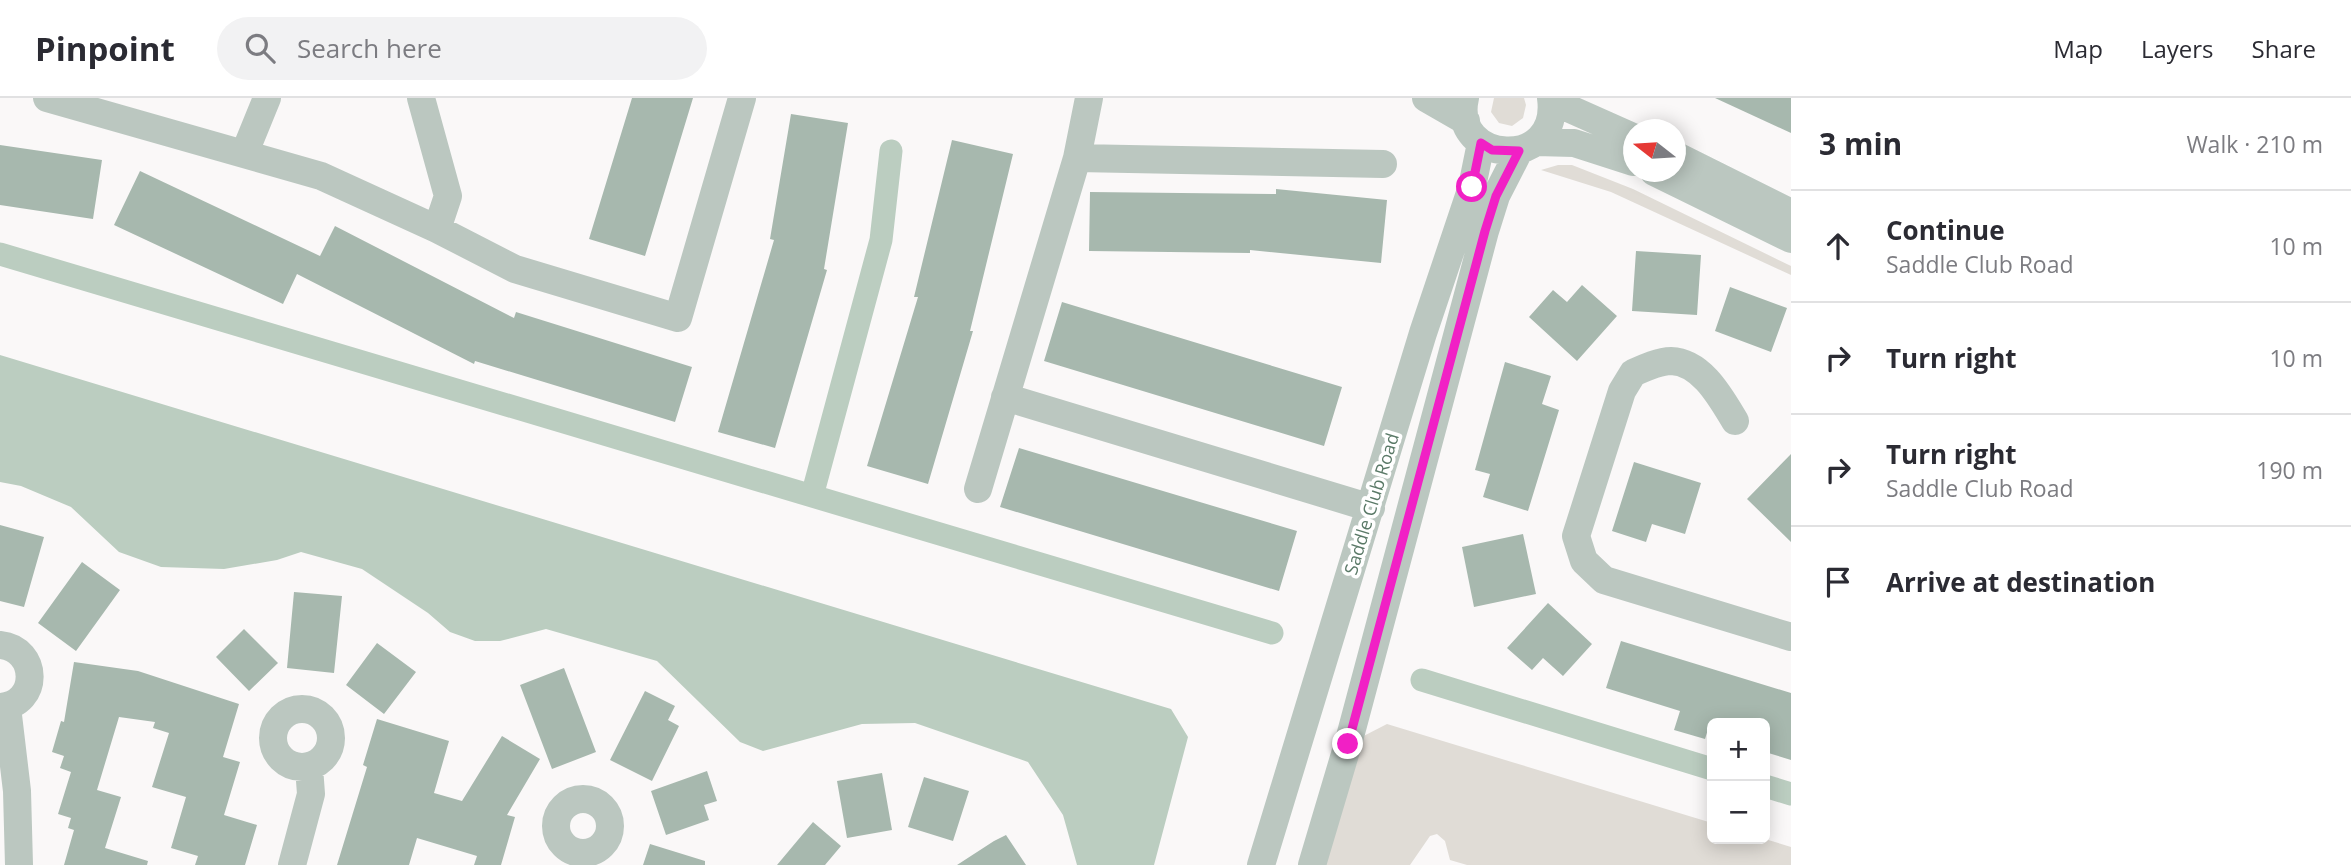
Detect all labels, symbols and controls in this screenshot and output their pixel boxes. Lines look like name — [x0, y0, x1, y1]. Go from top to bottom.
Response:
search box — [217, 17, 707, 80]
text: Pinpoint — [35, 26, 175, 71]
icon: search — [241, 29, 279, 67]
text: Search here — [297, 30, 442, 66]
text: Map — [2053, 32, 2103, 65]
text: Layers — [2141, 32, 2214, 65]
text: Share — [2252, 32, 2316, 65]
north arrow — [1623, 119, 1686, 182]
text: 3 min — [1819, 123, 1902, 164]
text: Walk · 210 m — [2186, 128, 2323, 160]
route start — [1456, 171, 1487, 202]
text: Continue — [1886, 212, 2005, 248]
icon: ahead — [1819, 227, 1857, 265]
text: 10 m — [2269, 230, 2323, 262]
text: Saddle Club Road — [1886, 248, 2074, 280]
icon: right — [1819, 339, 1857, 377]
text: Turn right — [1886, 340, 2017, 376]
text: 10 m — [2269, 342, 2323, 374]
street label: Saddle Club Road — [1338, 430, 1404, 577]
text: Turn right — [1886, 436, 2017, 472]
icon: right — [1819, 451, 1857, 489]
text: 190 m — [2256, 454, 2323, 486]
text: Saddle Club Road — [1886, 472, 2074, 504]
icon: arrive — [1819, 563, 1857, 601]
text: Arrive at destination — [1886, 564, 2155, 600]
map controls — [1707, 718, 1770, 844]
button: + — [1707, 718, 1770, 781]
route end — [1332, 728, 1363, 759]
button: − — [1707, 781, 1770, 844]

